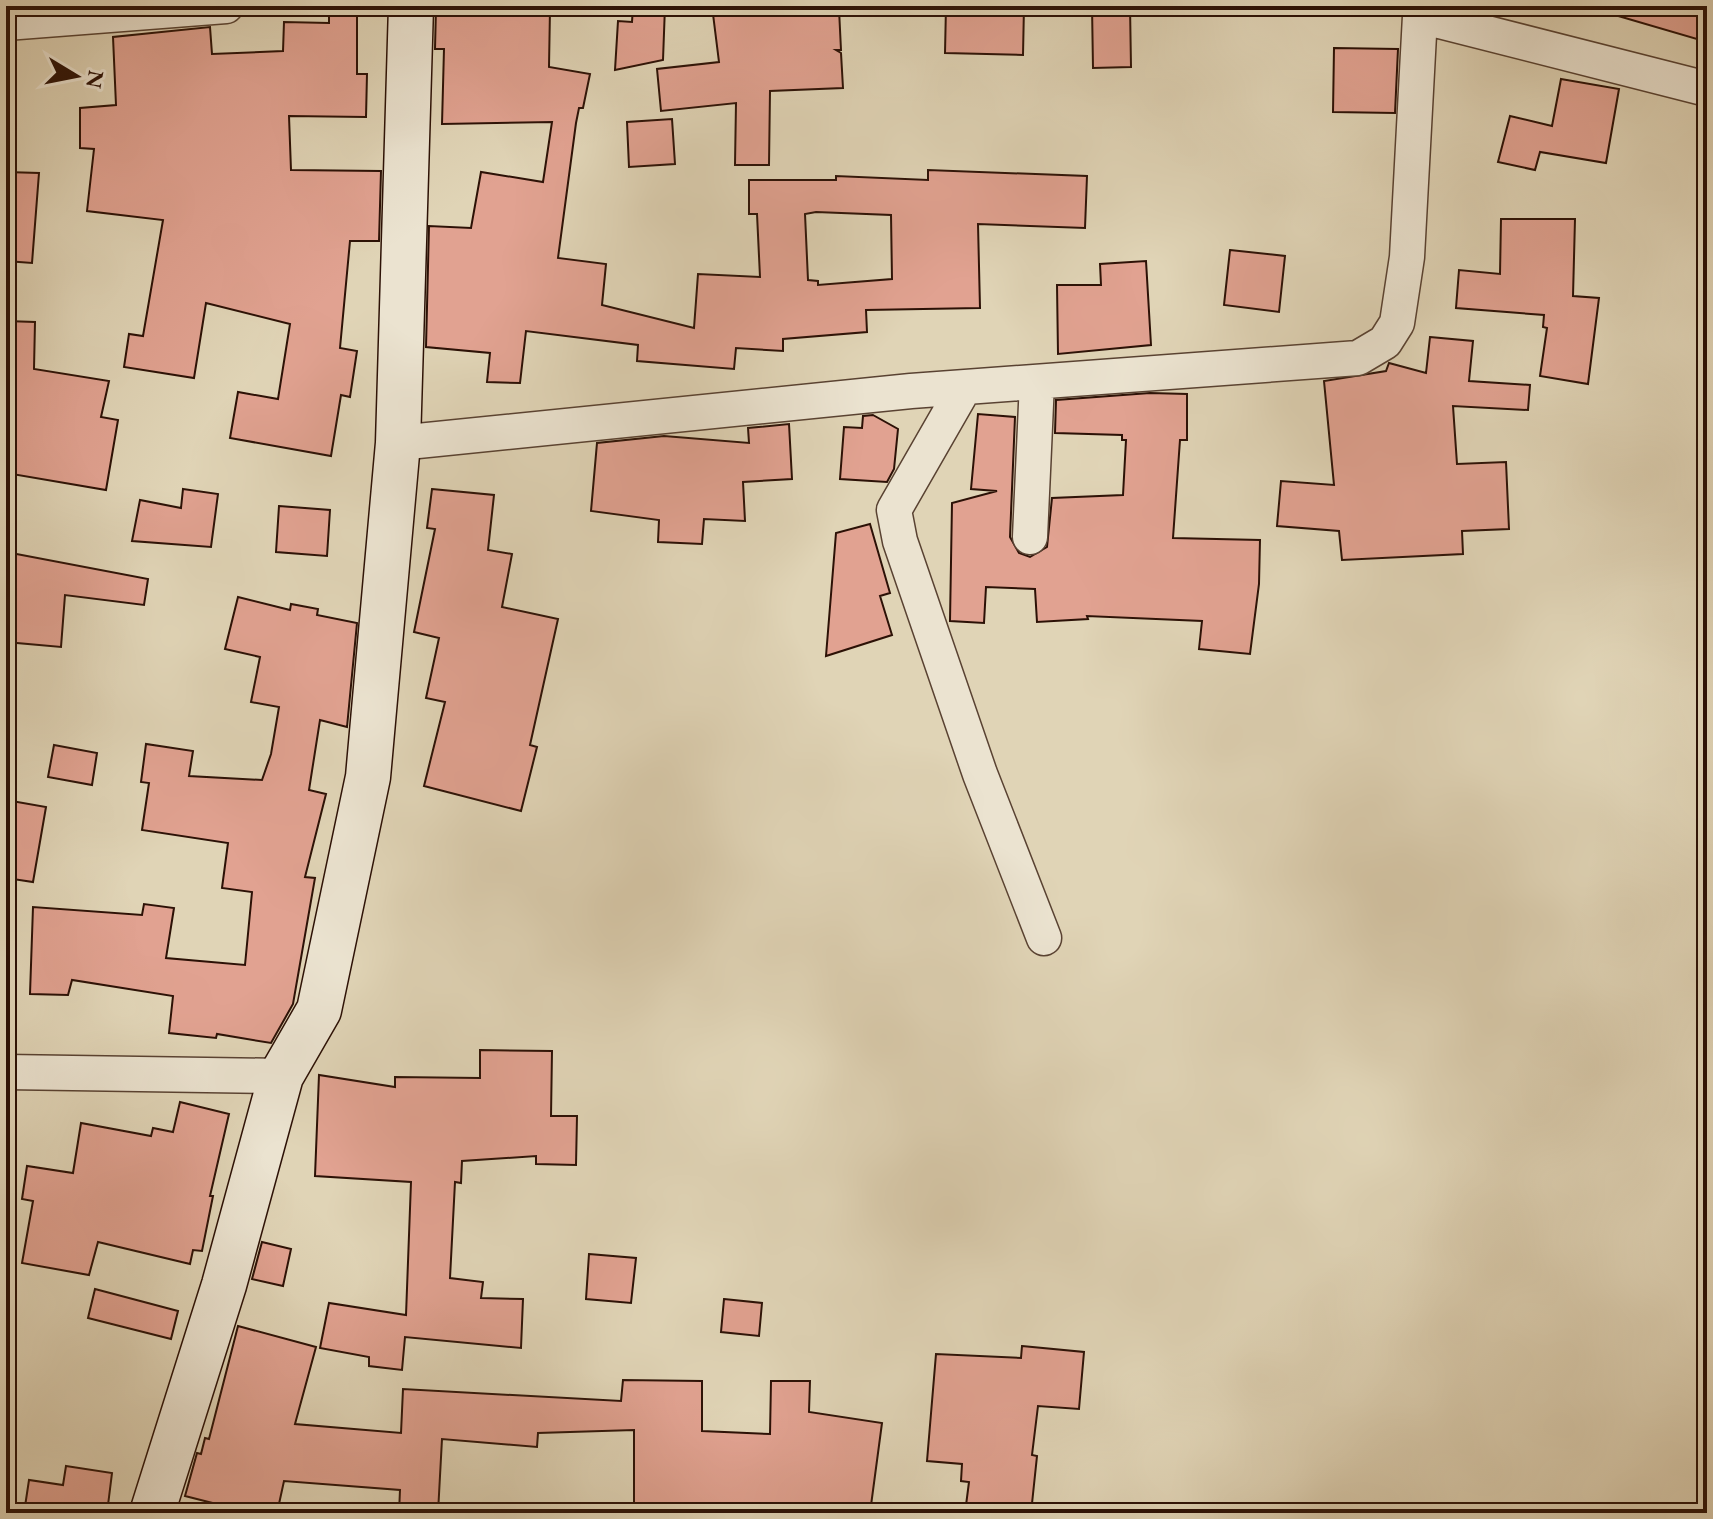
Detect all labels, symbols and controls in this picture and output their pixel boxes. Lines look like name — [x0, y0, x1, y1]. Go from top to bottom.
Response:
north arrow — [36, 36, 116, 116]
text: N — [79, 68, 111, 91]

